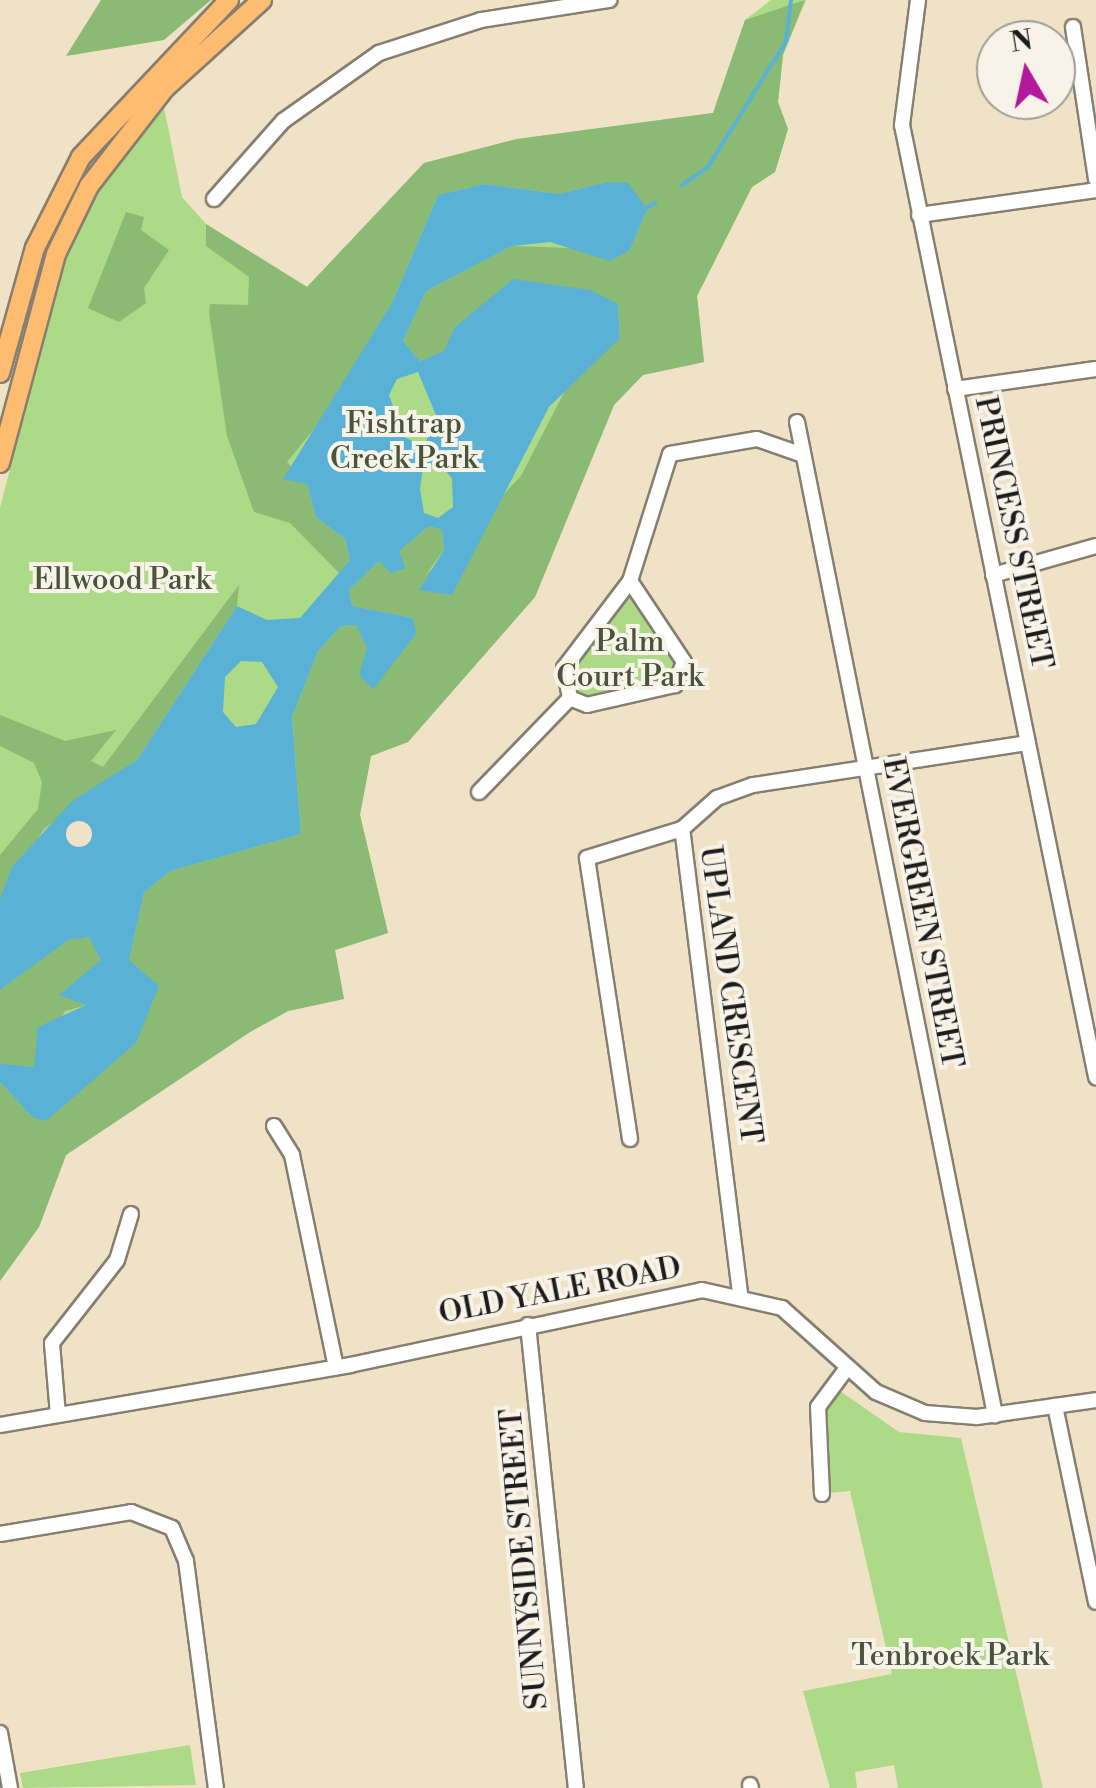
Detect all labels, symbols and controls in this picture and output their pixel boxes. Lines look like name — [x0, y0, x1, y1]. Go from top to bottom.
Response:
north arrow — [976, 20, 1076, 120]
text: N — [1008, 23, 1035, 61]
street label: PRINCESS STREET — [967, 393, 1059, 673]
park label: Fishtrap Creek Park — [330, 406, 478, 476]
park label: Ellwood Park — [33, 562, 211, 598]
park label: Palm Court Park — [556, 624, 704, 694]
street label: EVERGREEN STREET — [874, 755, 970, 1071]
street label: UPLAND CRESCENT — [691, 844, 769, 1146]
street label: OLD YALE ROAD — [436, 1250, 684, 1332]
street label: SUNNYSIDE STREET — [494, 1407, 556, 1711]
park label: Tenbroek Park — [851, 1638, 1049, 1674]

